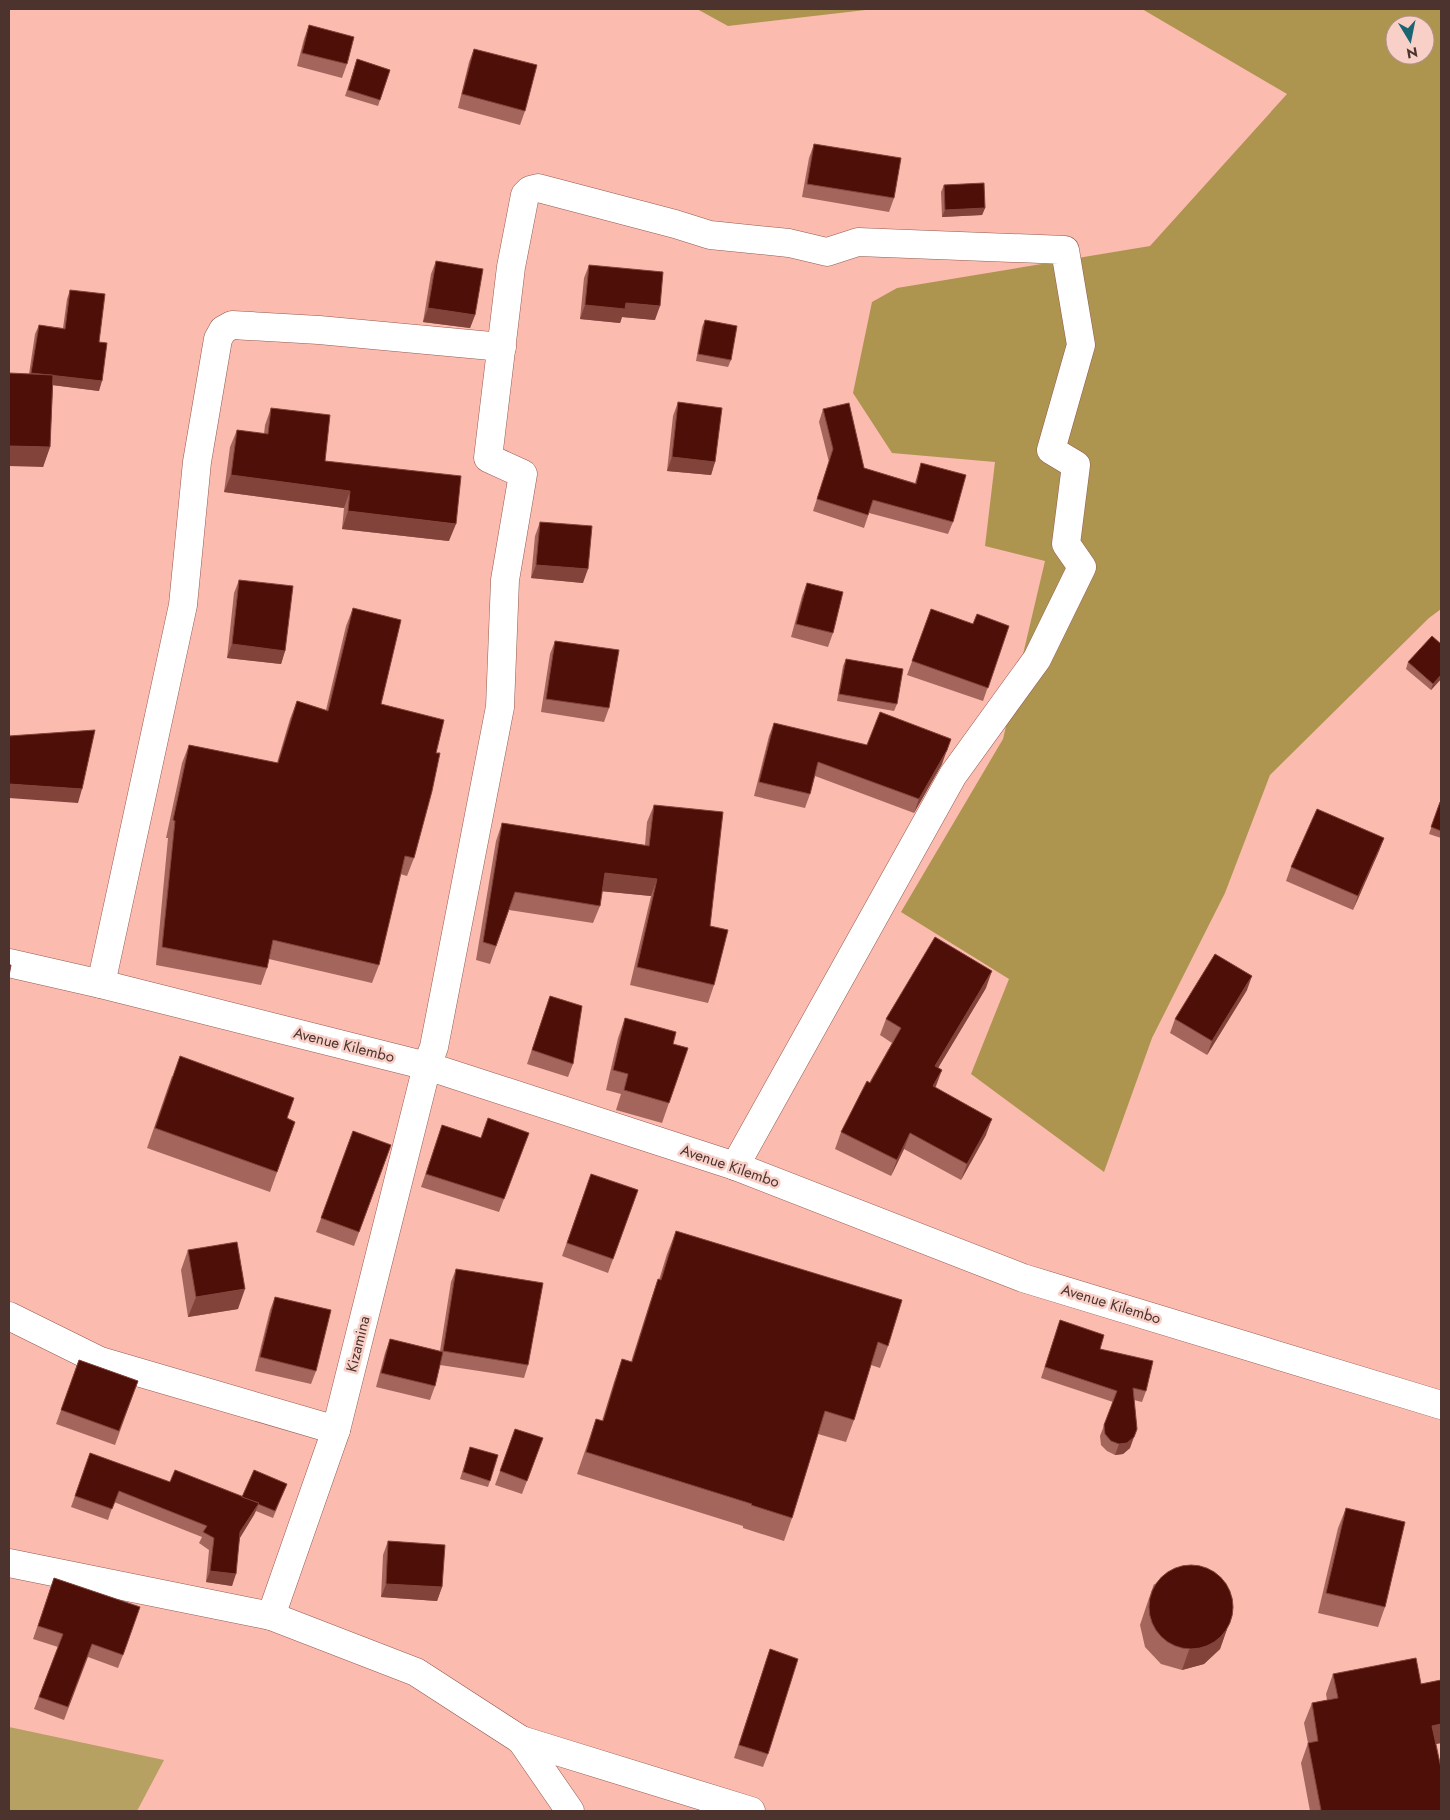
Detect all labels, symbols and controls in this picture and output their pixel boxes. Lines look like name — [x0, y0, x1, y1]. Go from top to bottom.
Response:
north arrow — [1385, 15, 1435, 65]
text: N — [1405, 42, 1419, 64]
street label: Avenue Kilembo — [291, 1022, 397, 1068]
street label: Avenue Kilembo — [678, 1139, 782, 1193]
street label: Avenue Kilembo — [1058, 1278, 1164, 1330]
street label: Kizamina — [340, 1314, 376, 1374]

